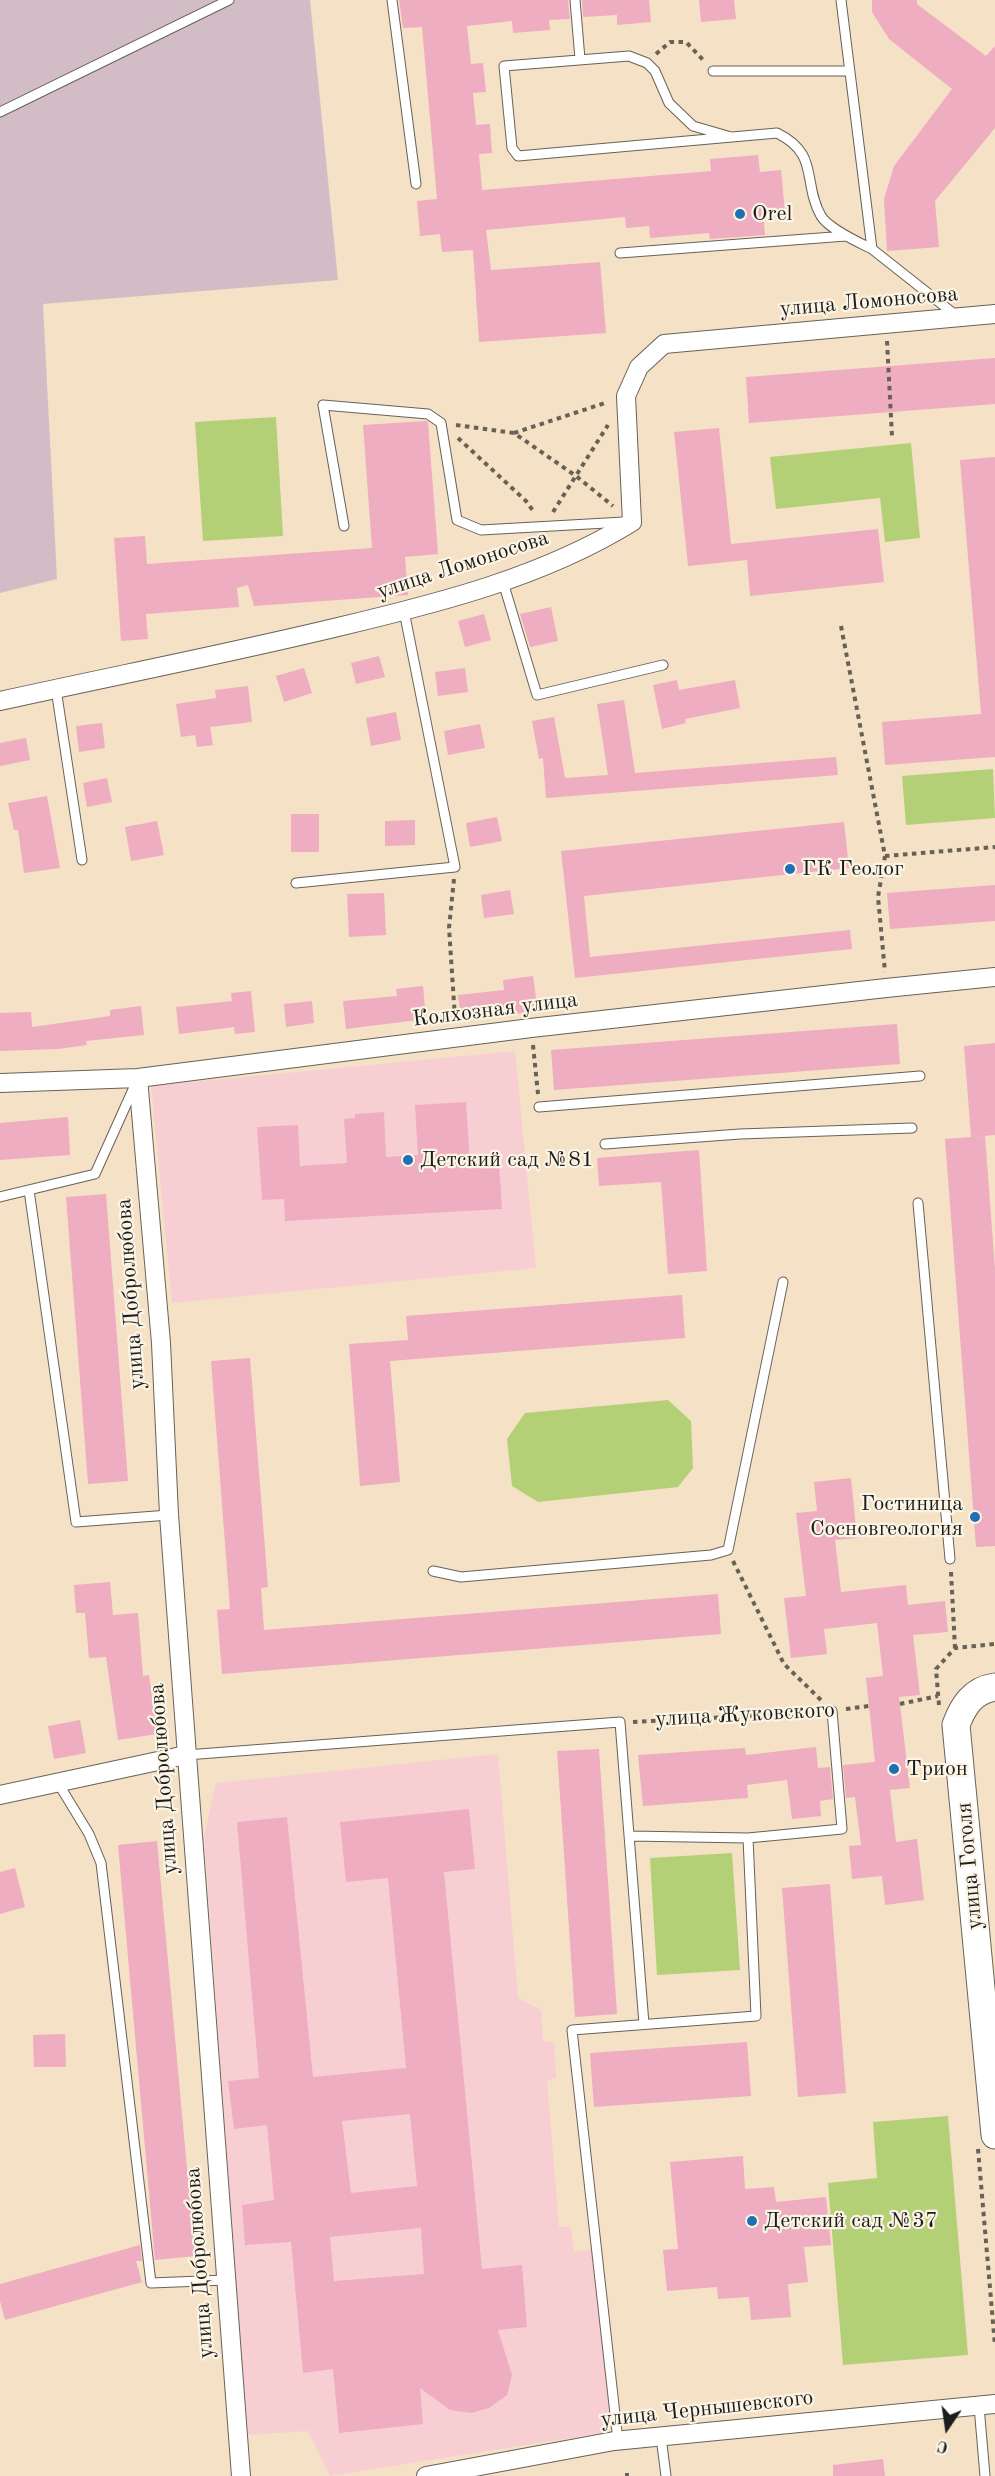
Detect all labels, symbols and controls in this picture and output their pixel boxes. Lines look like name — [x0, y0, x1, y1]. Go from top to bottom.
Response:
place label: Orel — [752, 201, 792, 227]
marker: Orel — [733, 207, 747, 221]
street label: улица Ломоносова — [779, 281, 959, 323]
street label: улица Ломоносова — [374, 525, 552, 605]
place label: ГК Геолог — [802, 856, 904, 882]
marker: ГК Геолог — [783, 862, 797, 876]
street label: Колхозная улица — [411, 987, 579, 1033]
place label: Детский сад №81 — [420, 1147, 594, 1173]
marker: Детский сад №81 — [401, 1153, 415, 1167]
street label: улица Добролюбова — [111, 1197, 151, 1391]
place label: Гостиница Сосновгеология — [810, 1491, 963, 1542]
marker: Гостиница Сосновгеология — [968, 1510, 982, 1524]
street label: улица Добролюбова — [144, 1682, 184, 1876]
street label: улица Жуковского — [655, 1697, 835, 1733]
place label: Трион — [906, 1756, 968, 1782]
marker: Трион — [887, 1762, 901, 1776]
street label: улица Гоголя — [951, 1801, 989, 1931]
street label: улица Добролюбова — [180, 2166, 220, 2360]
place label: Детский сад №37 — [764, 2208, 938, 2234]
marker: Детский сад №37 — [745, 2214, 759, 2228]
street label: улица Чернышевского — [599, 2385, 815, 2433]
north arrow — [917, 2398, 977, 2458]
text: С — [936, 2437, 950, 2455]

